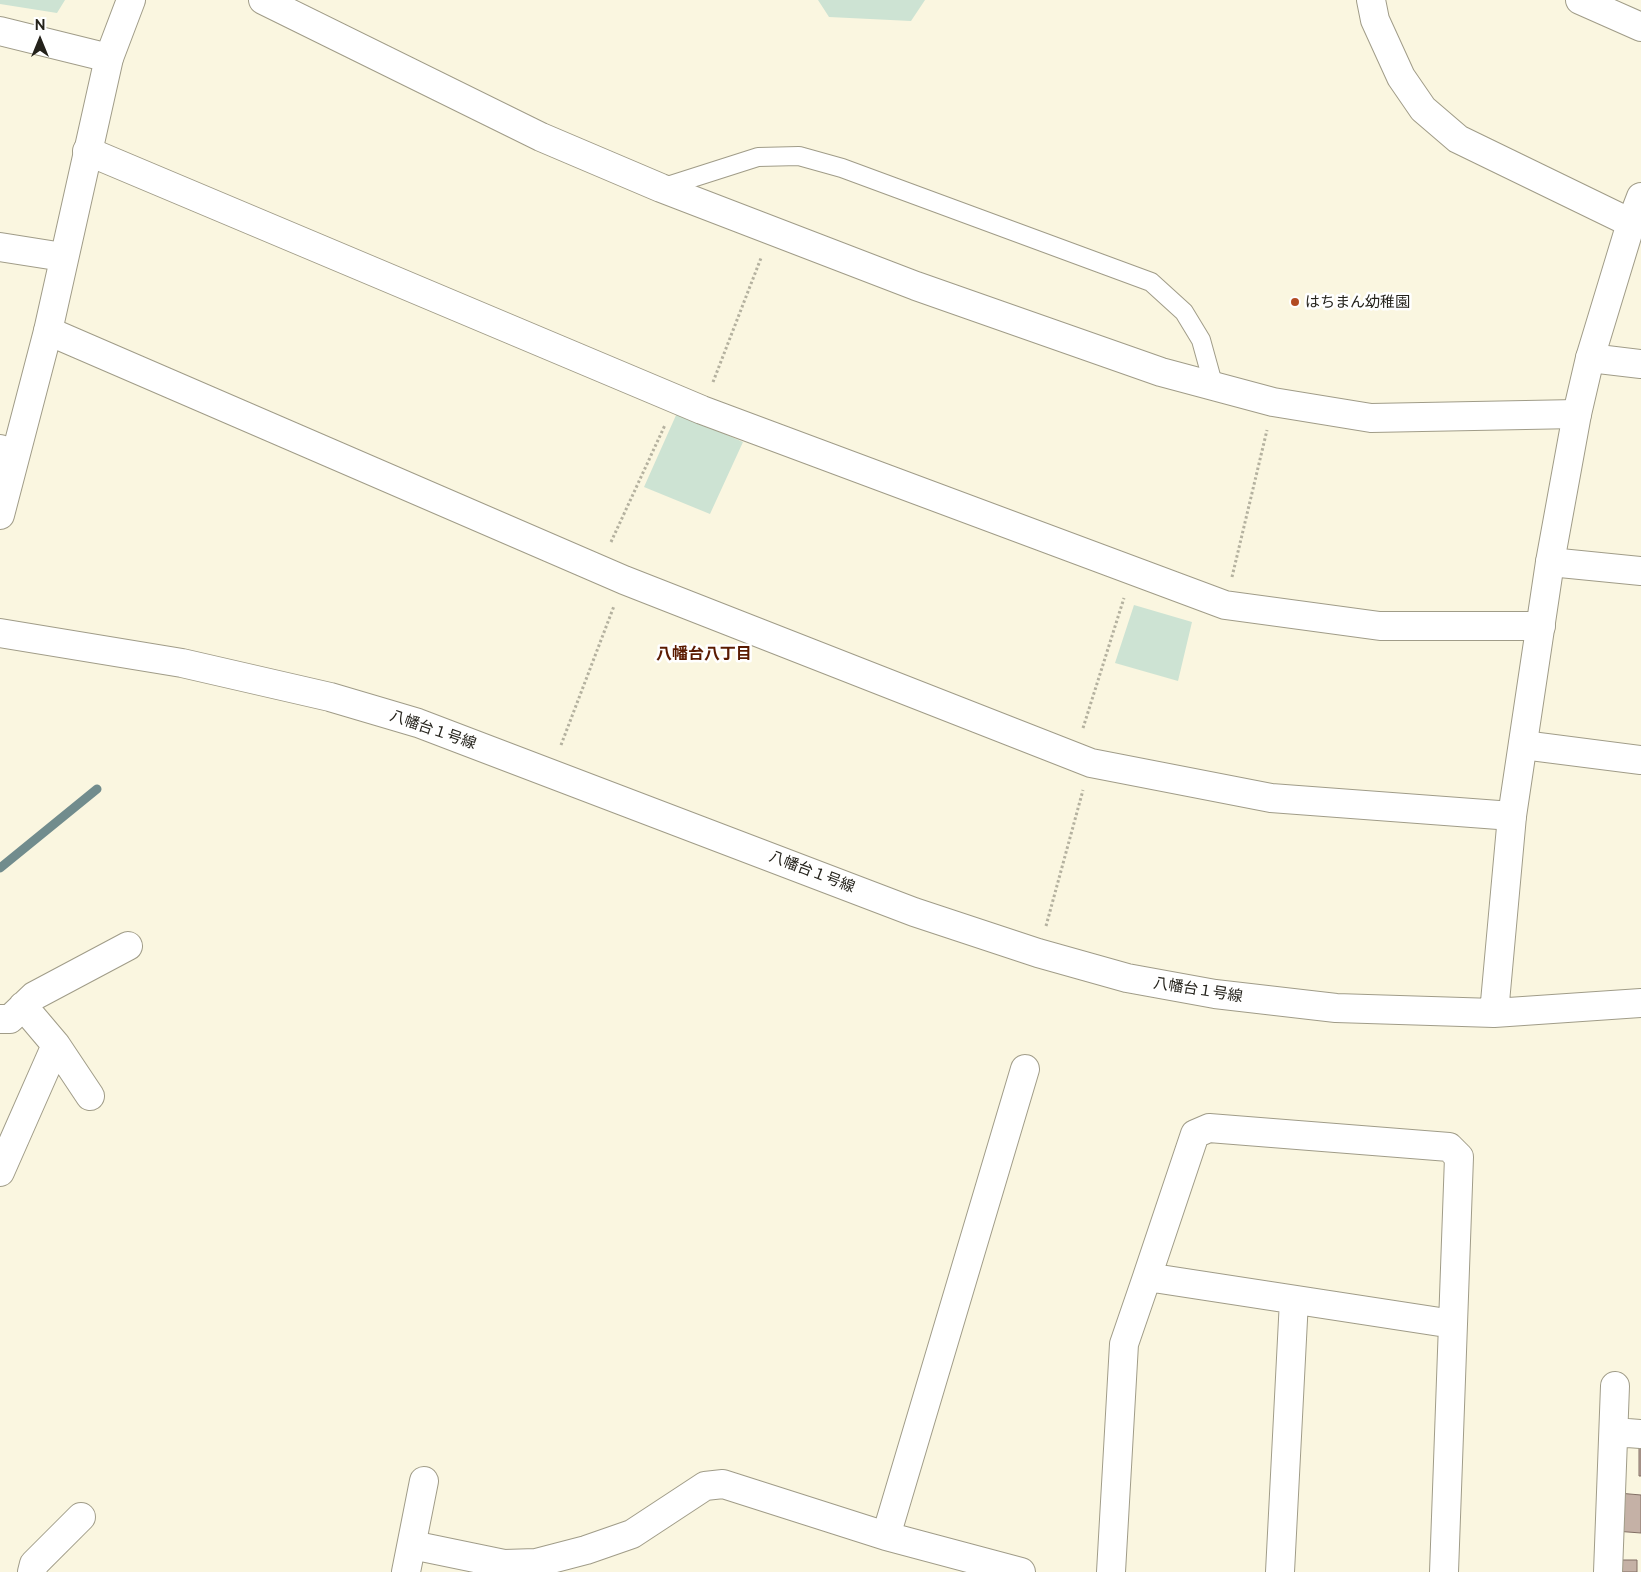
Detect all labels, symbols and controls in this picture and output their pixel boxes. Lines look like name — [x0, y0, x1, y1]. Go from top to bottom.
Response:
north arrow — [15, 15, 65, 65]
text: N — [35, 17, 45, 33]
place label: はちまん幼稚園 — [1305, 293, 1410, 311]
marker: はちまん幼稚園 — [1289, 296, 1301, 308]
district label: 八幡台八丁目 — [656, 644, 752, 664]
street label: 八幡台１号線 — [388, 707, 478, 753]
street label: 八幡台１号線 — [767, 847, 857, 897]
street label: 八幡台１号線 — [1152, 974, 1244, 1006]

